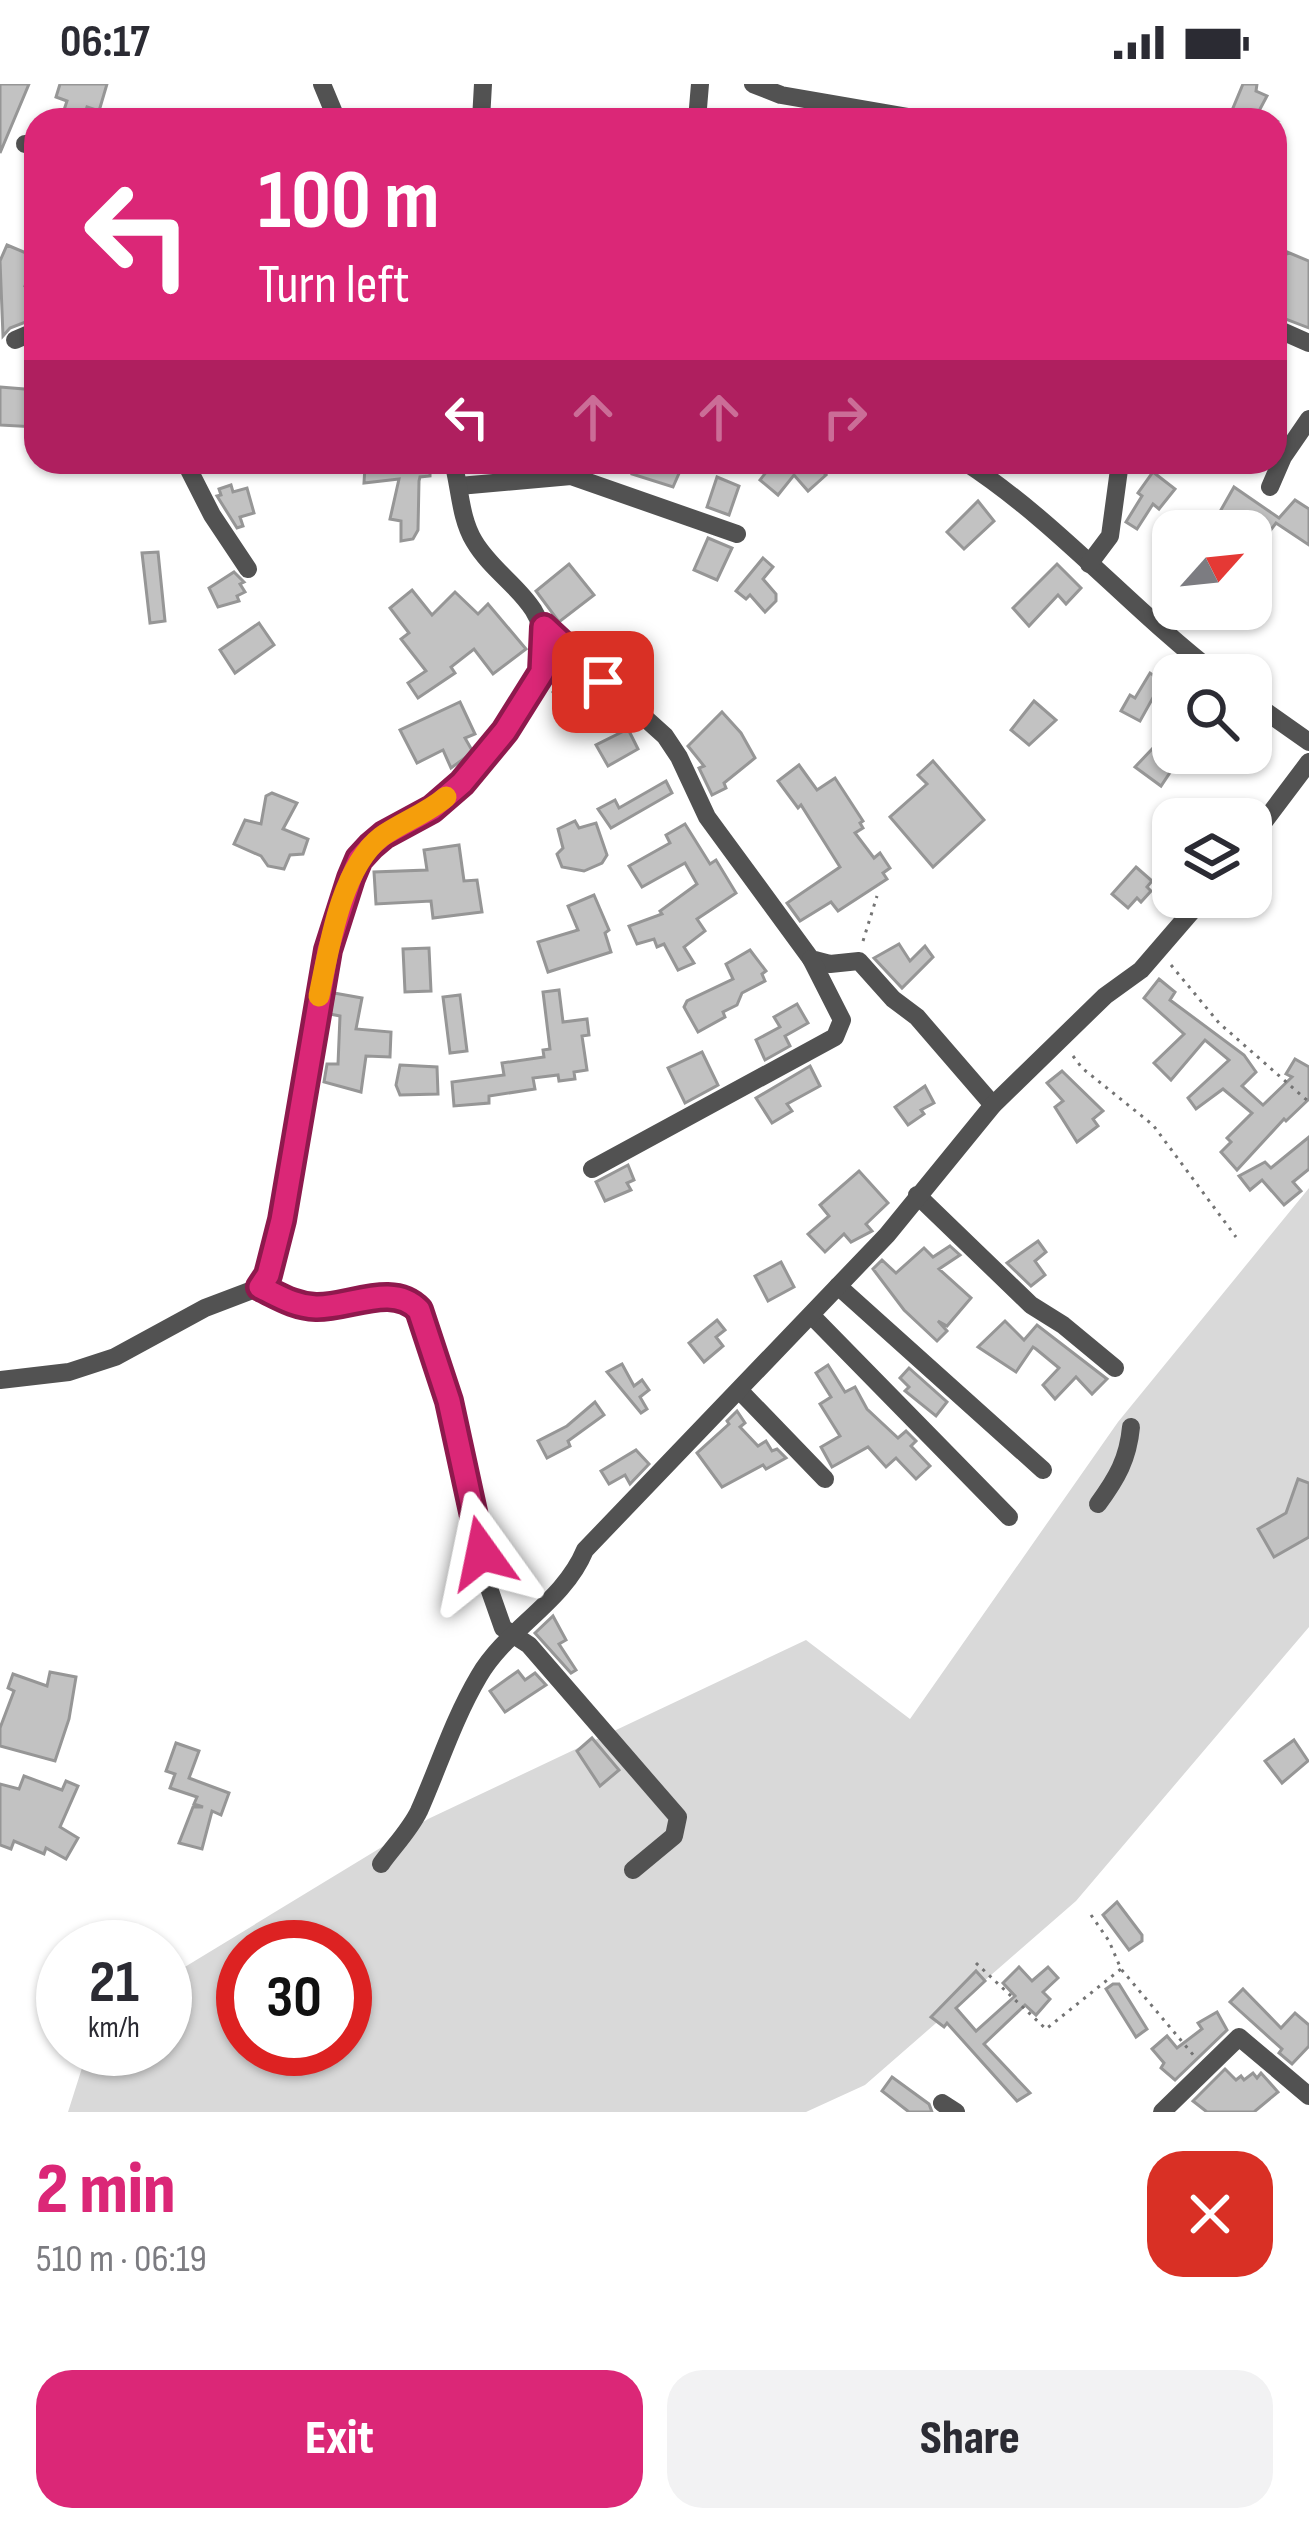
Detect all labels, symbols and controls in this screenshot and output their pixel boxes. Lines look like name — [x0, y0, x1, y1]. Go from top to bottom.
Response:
text: 06:17 — [60, 15, 150, 70]
text: 100 m — [258, 151, 440, 252]
icon: left — [60, 156, 216, 312]
text: Turn left — [258, 253, 410, 318]
icon: left — [434, 384, 500, 450]
icon: ahead — [560, 384, 626, 450]
icon: ahead — [686, 384, 752, 450]
icon: right — [812, 384, 878, 450]
north arrow — [1152, 510, 1272, 630]
map controls — [1152, 510, 1272, 918]
pin — [552, 631, 654, 733]
icon: arrive — [570, 649, 636, 715]
button: search — [1152, 654, 1272, 774]
button: layers — [1152, 798, 1272, 918]
position arrow — [419, 1490, 545, 1616]
speed limit sign: 30 — [216, 1920, 372, 2076]
text: 21 — [89, 1947, 139, 2019]
text: km/h — [88, 2010, 140, 2046]
text: 2 min — [36, 2147, 176, 2234]
button: close — [1147, 2151, 1273, 2277]
text: 510 m · 06:19 — [36, 2236, 207, 2283]
button: Exit — [36, 2370, 643, 2508]
button: Share — [667, 2370, 1273, 2508]

